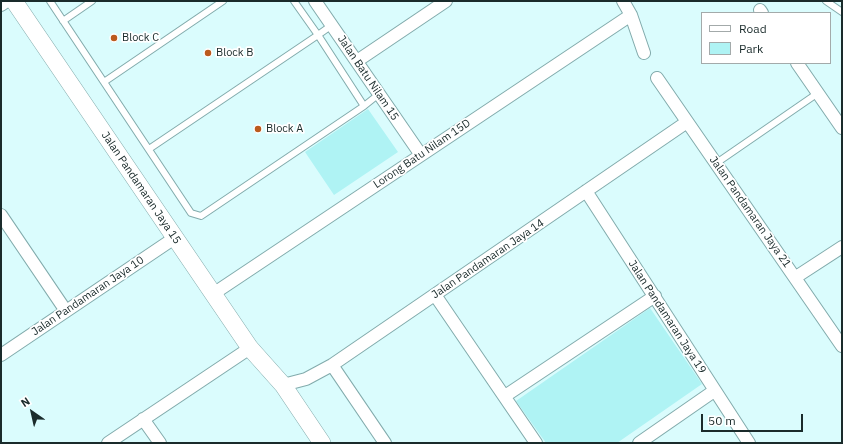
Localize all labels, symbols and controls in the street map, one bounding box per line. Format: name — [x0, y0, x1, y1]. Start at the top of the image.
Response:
legend — [701, 12, 831, 64]
text: Road — [739, 21, 767, 36]
place label: Block C — [122, 31, 159, 45]
marker: Block C — [109, 33, 119, 43]
street label: Jalan Batu Nilam 15 — [335, 33, 401, 123]
text: Park — [739, 41, 763, 56]
place label: Block B — [216, 46, 253, 60]
marker: Block B — [203, 48, 213, 58]
street label: Lorong Batu Nilam 15D — [371, 117, 473, 191]
place label: Block A — [266, 122, 303, 136]
marker: Block A — [253, 124, 263, 134]
street label: Jalan Pandamaran Jaya 15 — [98, 129, 184, 247]
street label: Jalan Pandamaran Jaya 21 — [707, 154, 793, 270]
street label: Jalan Pandamaran Jaya 14 — [429, 216, 547, 302]
street label: Jalan Pandamaran Jaya 10 — [29, 253, 147, 339]
street label: Jalan Pandamaran Jaya 19 — [625, 258, 709, 376]
north arrow — [12, 392, 52, 432]
text: N — [18, 394, 33, 410]
scale bar — [703, 406, 805, 432]
text: 50 m — [708, 413, 736, 428]

